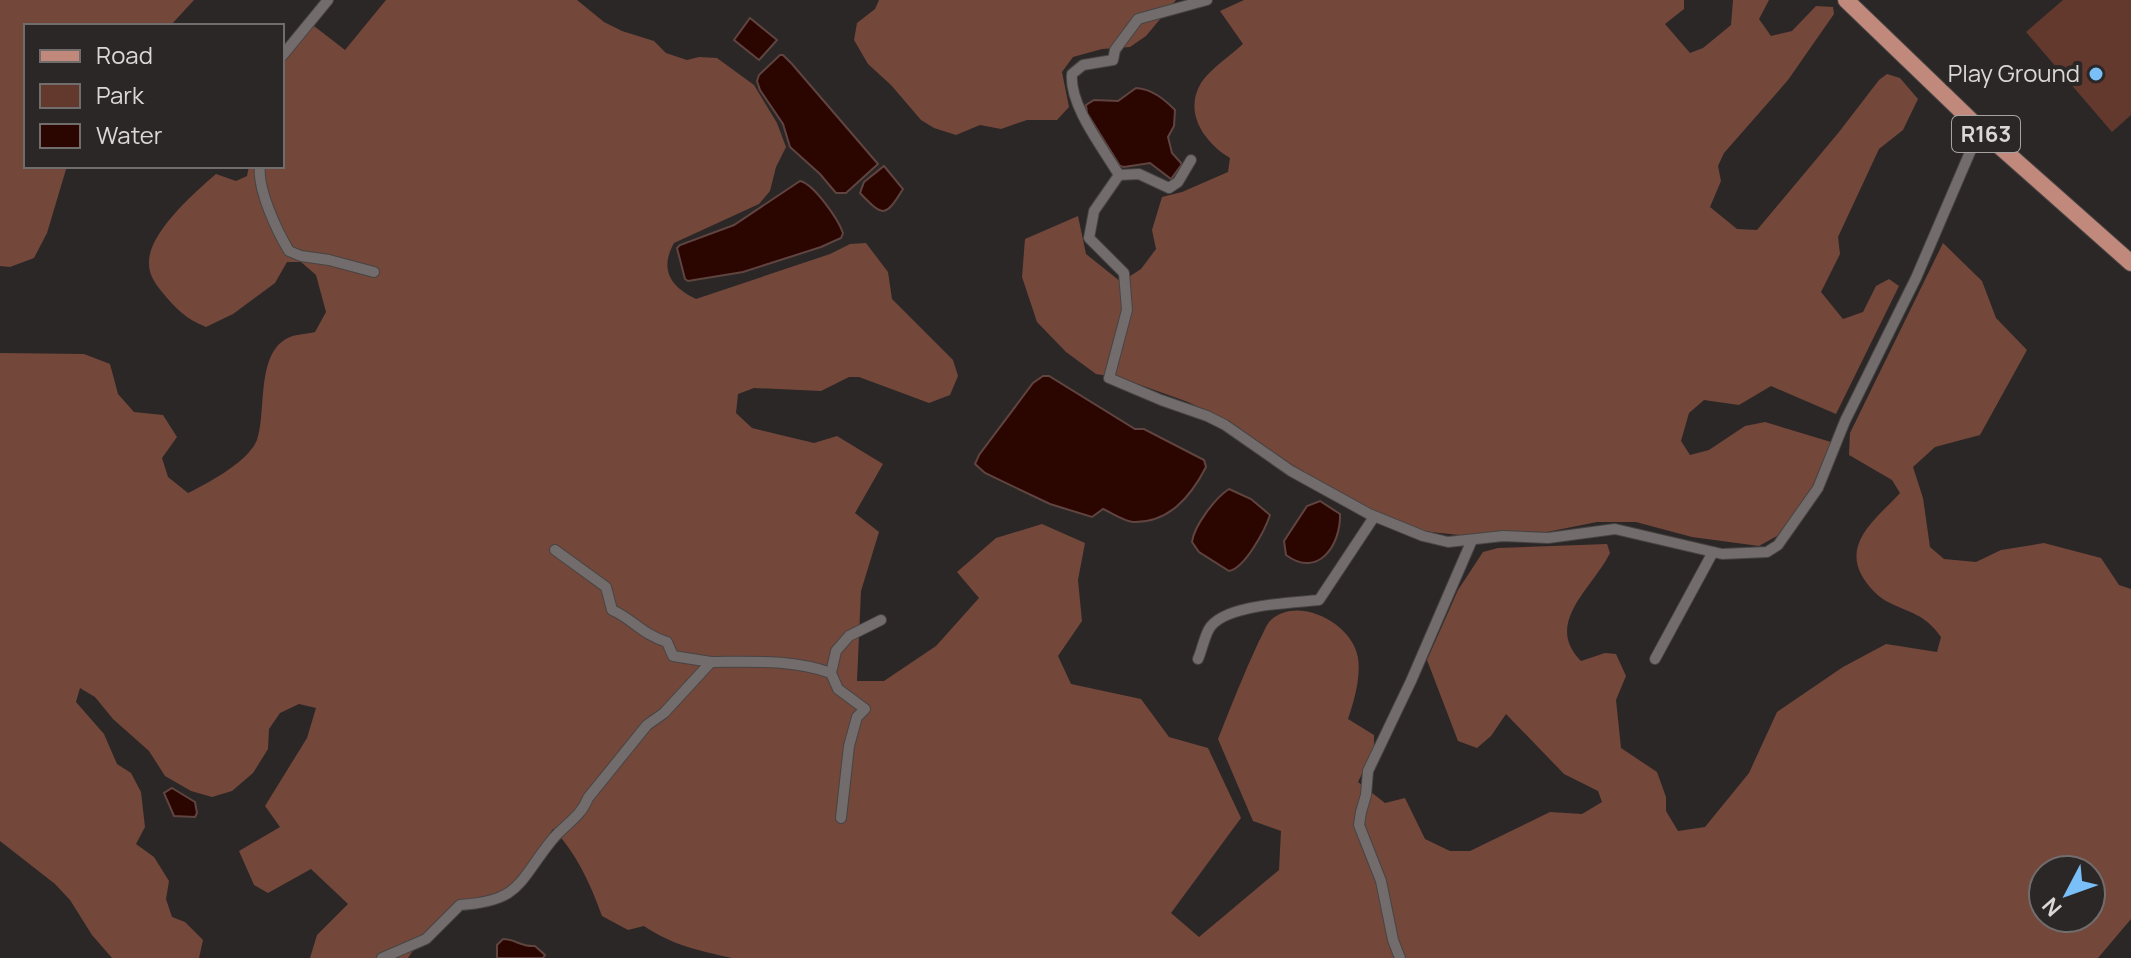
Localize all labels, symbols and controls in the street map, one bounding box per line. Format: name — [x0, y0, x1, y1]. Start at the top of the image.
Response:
legend — [24, 24, 284, 168]
text: Road — [96, 38, 153, 71]
place label: Play Ground — [1948, 56, 2080, 89]
marker: Play Ground — [2087, 65, 2105, 83]
text: Park — [96, 78, 145, 111]
road number: R163 — [1952, 116, 2020, 152]
text: Water — [96, 118, 163, 151]
north arrow — [2027, 854, 2107, 934]
text: N — [2035, 891, 2068, 923]

